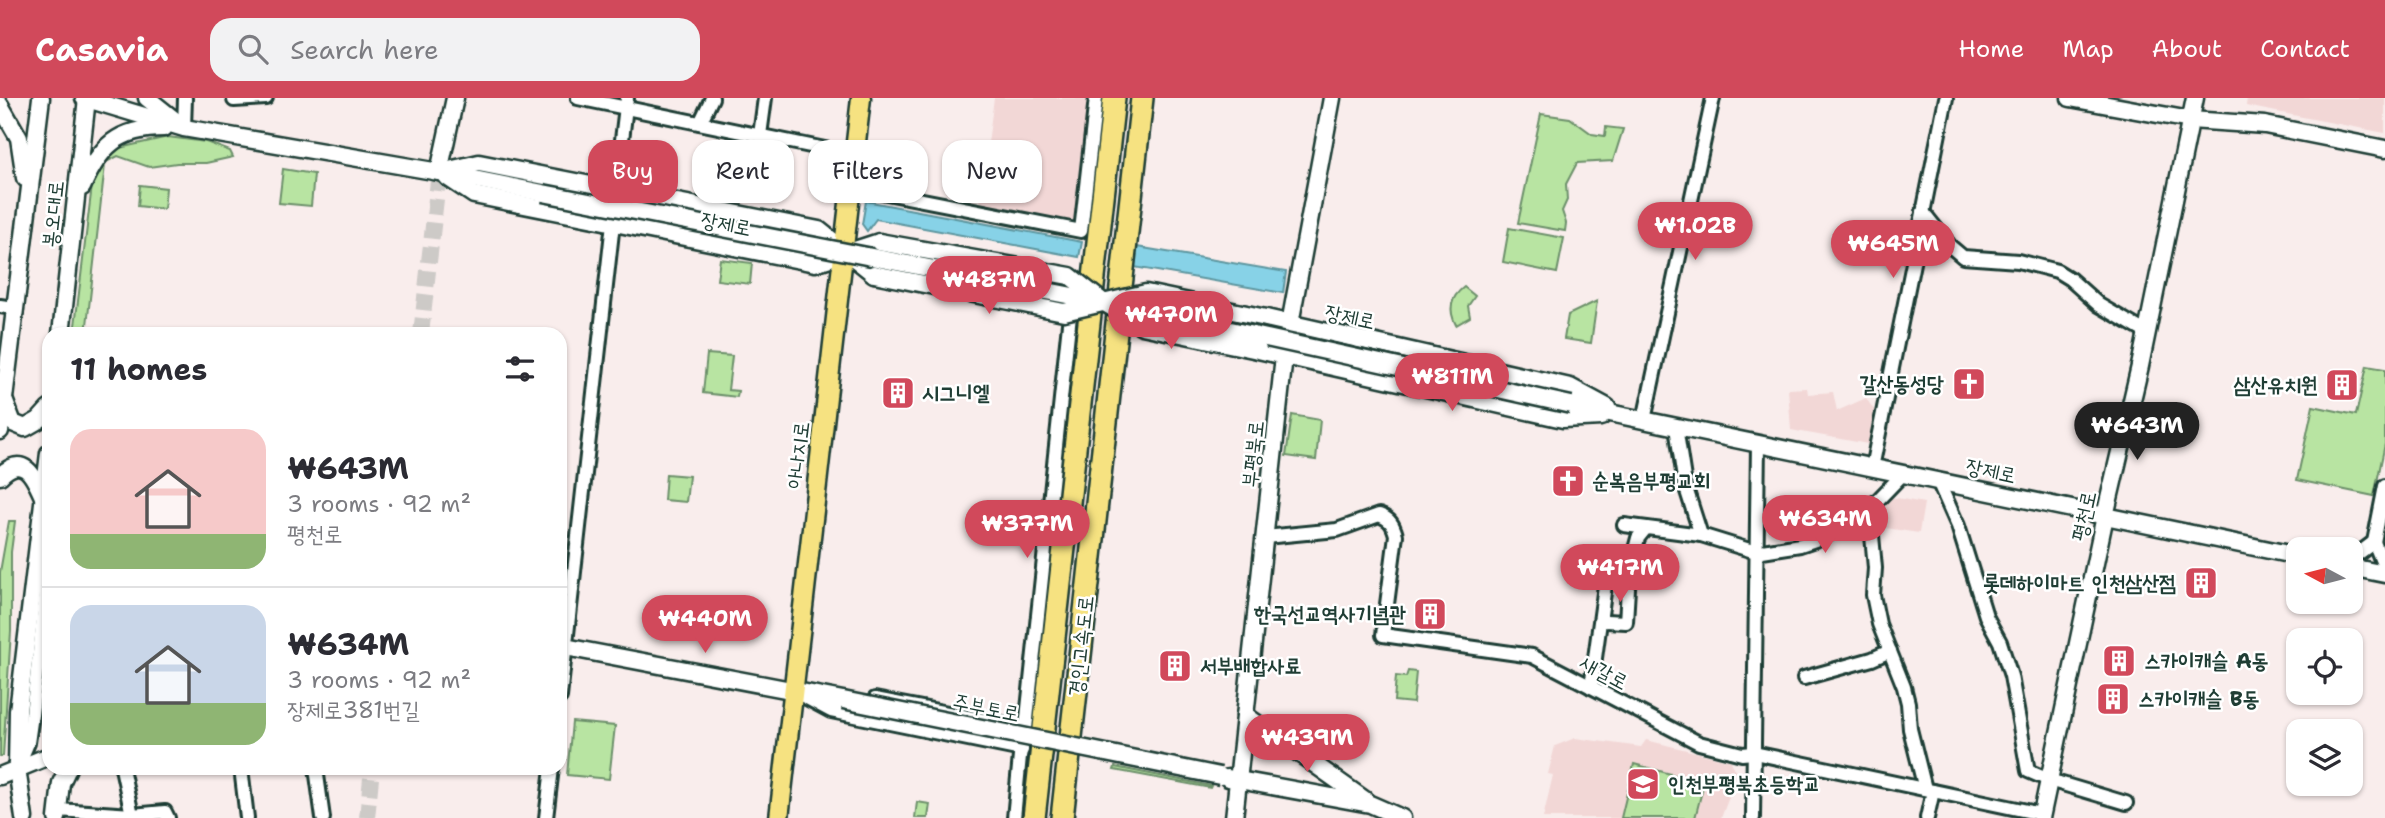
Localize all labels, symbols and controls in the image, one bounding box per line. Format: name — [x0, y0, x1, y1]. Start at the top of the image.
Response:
search box — [210, 18, 700, 81]
text: Casavia — [35, 27, 168, 72]
icon: search — [234, 30, 272, 68]
text: Search here — [290, 32, 439, 67]
text: Home — [1958, 33, 2024, 65]
text: Map — [2062, 33, 2114, 65]
text: About — [2152, 33, 2222, 65]
text: Contact — [2260, 33, 2350, 65]
chip: Buy — [588, 140, 678, 203]
chip: Rent — [692, 140, 794, 203]
chip: Filters — [808, 140, 928, 203]
chip: New — [942, 140, 1042, 203]
street label: 봉오대로 — [36, 179, 70, 249]
pin: ₩1.02B — [1638, 202, 1752, 262]
street label: 장제로 — [698, 205, 754, 243]
text: ₩1.02B — [1654, 210, 1736, 240]
pin: ₩645M — [1844, 220, 1942, 280]
text: ₩645M — [1847, 228, 1939, 258]
pin: ₩487M — [940, 256, 1038, 316]
text: ₩487M — [942, 264, 1036, 294]
pin: ₩470M — [1122, 292, 1220, 351]
street label: 장제로 — [1322, 298, 1378, 336]
text: ₩470M — [1124, 299, 1218, 329]
text: 11 homes — [70, 349, 207, 390]
icon: filters — [501, 350, 539, 388]
pin: ₩811M — [1403, 354, 1501, 413]
text: ₩811M — [1411, 361, 1493, 391]
church icon: 갈산동성당 — [1950, 365, 1988, 403]
building icon: 삼산유치원 — [2323, 366, 2361, 404]
place label: 갈산동성당 — [1860, 370, 1944, 398]
place label: 삼산유치원 — [2234, 371, 2318, 399]
building icon: 시그니엘 — [879, 374, 917, 412]
place label: 시그니엘 — [922, 379, 990, 407]
pin: ₩643M — [2088, 402, 2186, 462]
text: ₩643M — [2090, 410, 2184, 440]
street label: 부평북로 — [1236, 419, 1270, 489]
street label: 아나지로 — [780, 420, 816, 490]
text: ₩643M — [287, 448, 409, 489]
street label: 장제로 — [1963, 452, 2019, 490]
icon: home — [126, 457, 210, 541]
church icon: 순복음부평교회 — [1549, 462, 1587, 500]
place label: 순복음부평교회 — [1592, 467, 1710, 495]
street label: 평천로 — [2065, 488, 2103, 544]
text: 3 rooms · 92 m² — [287, 489, 471, 519]
pin: ₩634M — [1776, 496, 1874, 555]
pin: ₩377M — [978, 500, 1076, 560]
text: ₩634M — [1778, 503, 1872, 533]
text: ₩377M — [981, 508, 1073, 538]
text: 평천로 — [287, 519, 343, 549]
north arrow — [2286, 537, 2362, 614]
map controls — [2286, 537, 2363, 796]
pin: ₩417M — [1571, 545, 1669, 604]
text: ₩417M — [1577, 552, 1664, 582]
building icon: 롯데하이마트 인천삼산점 — [2182, 564, 2220, 602]
place label: 롯데하이마트 인천삼산점 — [1983, 569, 2176, 597]
street label: 경인고속도로 — [1062, 594, 1100, 698]
building icon: 한국선교역사기념관 — [1411, 595, 1449, 633]
pin: ₩440M — [656, 596, 754, 655]
place label: 한국선교역사기념관 — [1253, 600, 1406, 628]
text: ₩440M — [658, 603, 752, 633]
text: ₩634M — [287, 624, 409, 665]
button: locate — [2286, 628, 2363, 705]
icon: home — [126, 633, 210, 717]
building icon: 스카이캐슬 A동 — [2100, 642, 2138, 680]
building icon: 서부배합사료 — [1156, 647, 1194, 685]
place label: 스카이캐슬 A동 — [2144, 647, 2269, 675]
street label: 새갈로 — [1575, 648, 1633, 696]
place label: 서부배합사료 — [1200, 652, 1301, 680]
text: 3 rooms · 92 m² — [287, 665, 471, 695]
building icon: 스카이캐슬 B동 — [2094, 680, 2132, 718]
place label: 스카이캐슬 B동 — [2138, 685, 2260, 713]
street label: 주부토로 — [950, 688, 1022, 728]
text: 장제로381번길 — [287, 695, 420, 725]
pin: ₩439M — [1258, 714, 1356, 774]
button: layers — [2286, 719, 2363, 796]
text: ₩439M — [1261, 722, 1353, 752]
school or university icon: 인천부평북초등학교 — [1624, 765, 1662, 803]
place label: 인천부평북초등학교 — [1668, 770, 1820, 798]

